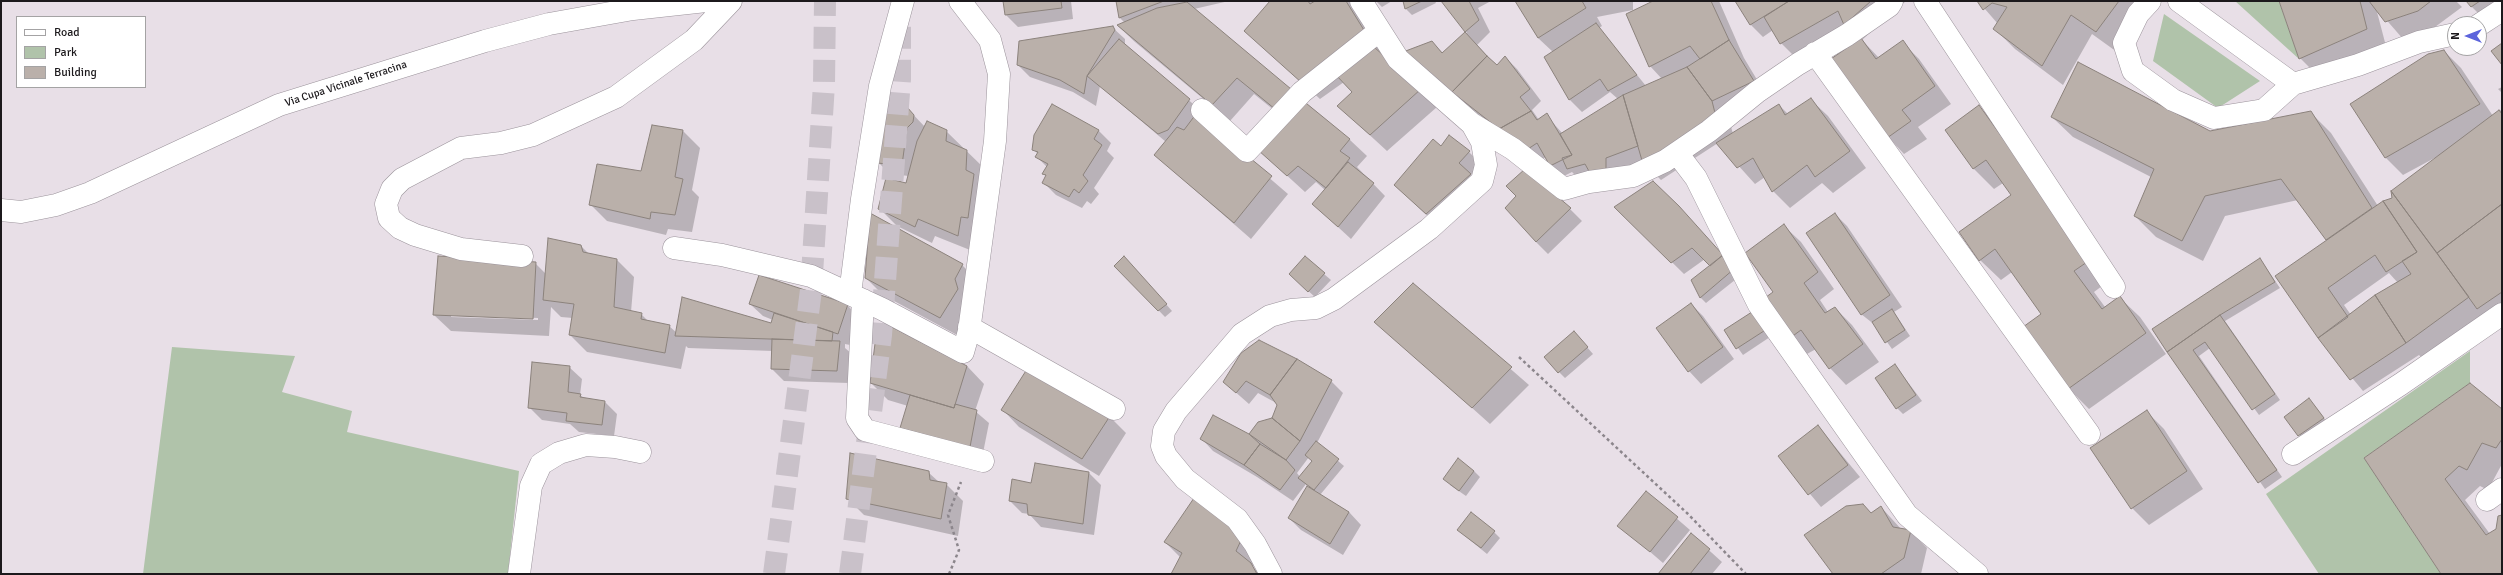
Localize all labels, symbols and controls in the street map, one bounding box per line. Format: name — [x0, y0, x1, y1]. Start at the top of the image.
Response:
legend — [16, 16, 146, 88]
north arrow — [2447, 16, 2487, 56]
text: Road — [54, 25, 80, 40]
text: N — [2449, 32, 2462, 40]
text: Park — [54, 45, 77, 60]
street label: Via Cupa Vicinale Terracina — [283, 58, 409, 110]
text: Building — [54, 65, 97, 80]

